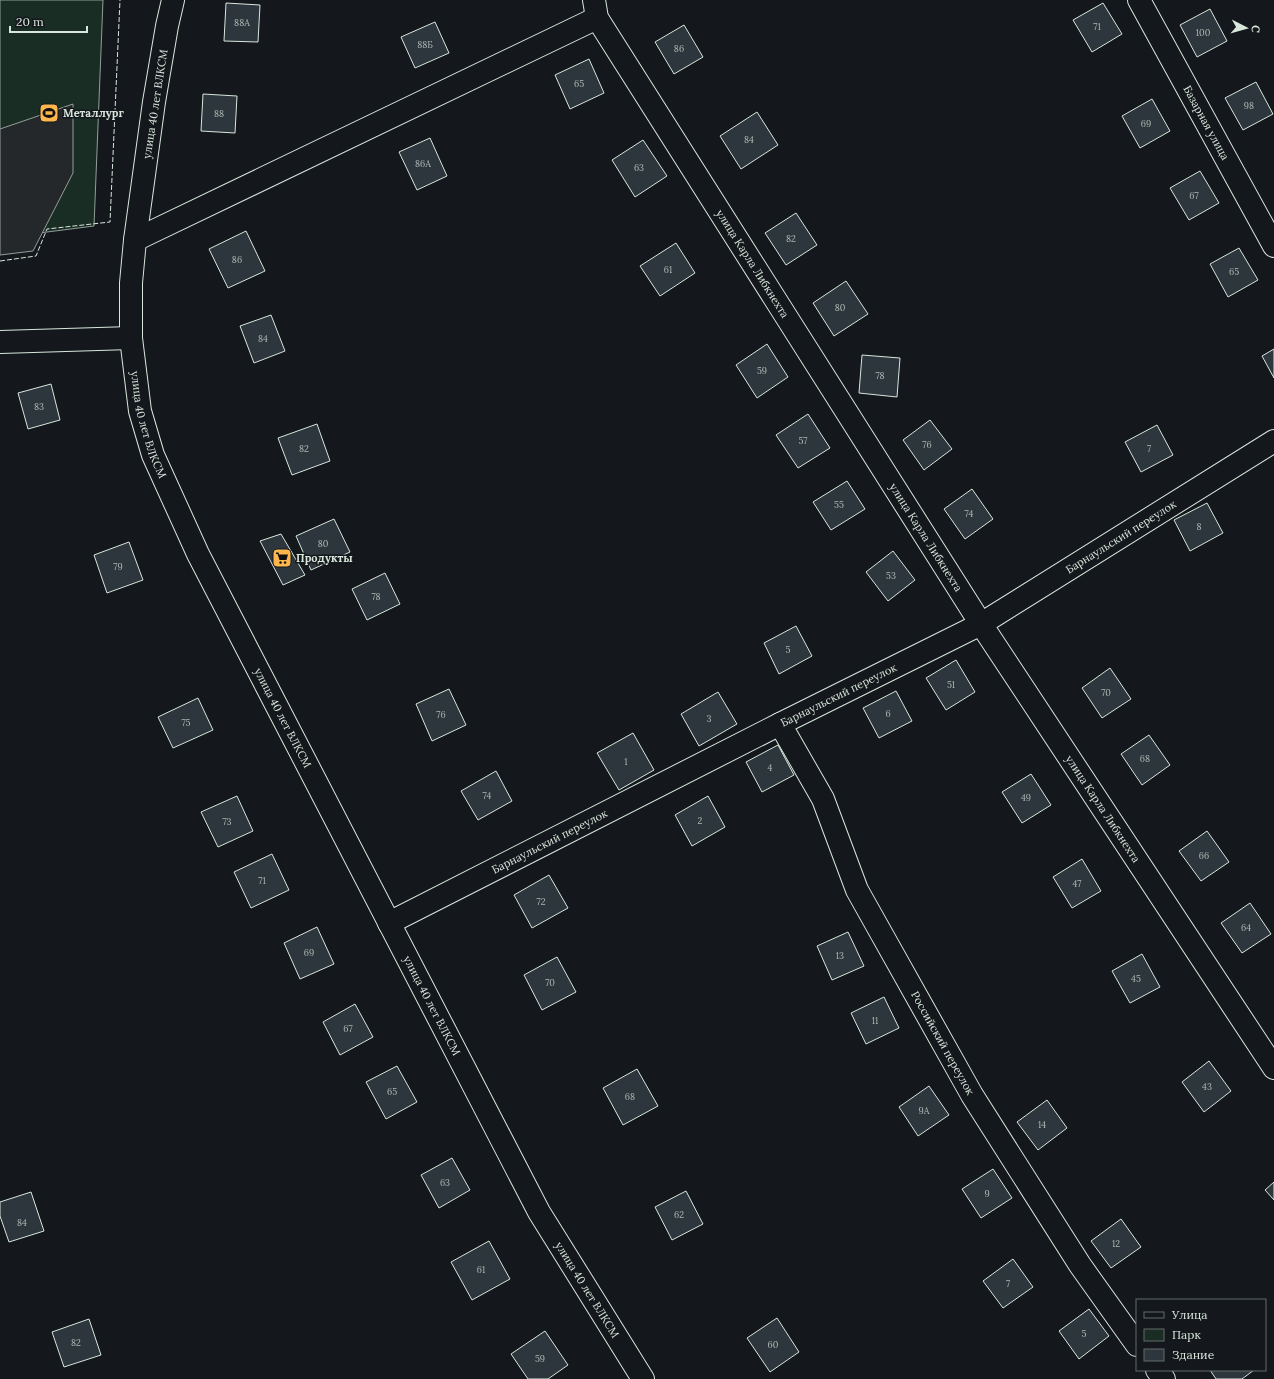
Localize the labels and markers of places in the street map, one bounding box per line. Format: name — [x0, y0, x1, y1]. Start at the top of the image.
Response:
sports icon: Металлург — [38, 102, 60, 124]
place label: Металлург — [63, 106, 124, 120]
supermarket icon: Продукты — [271, 547, 293, 569]
place label: Продукты — [296, 551, 353, 565]

